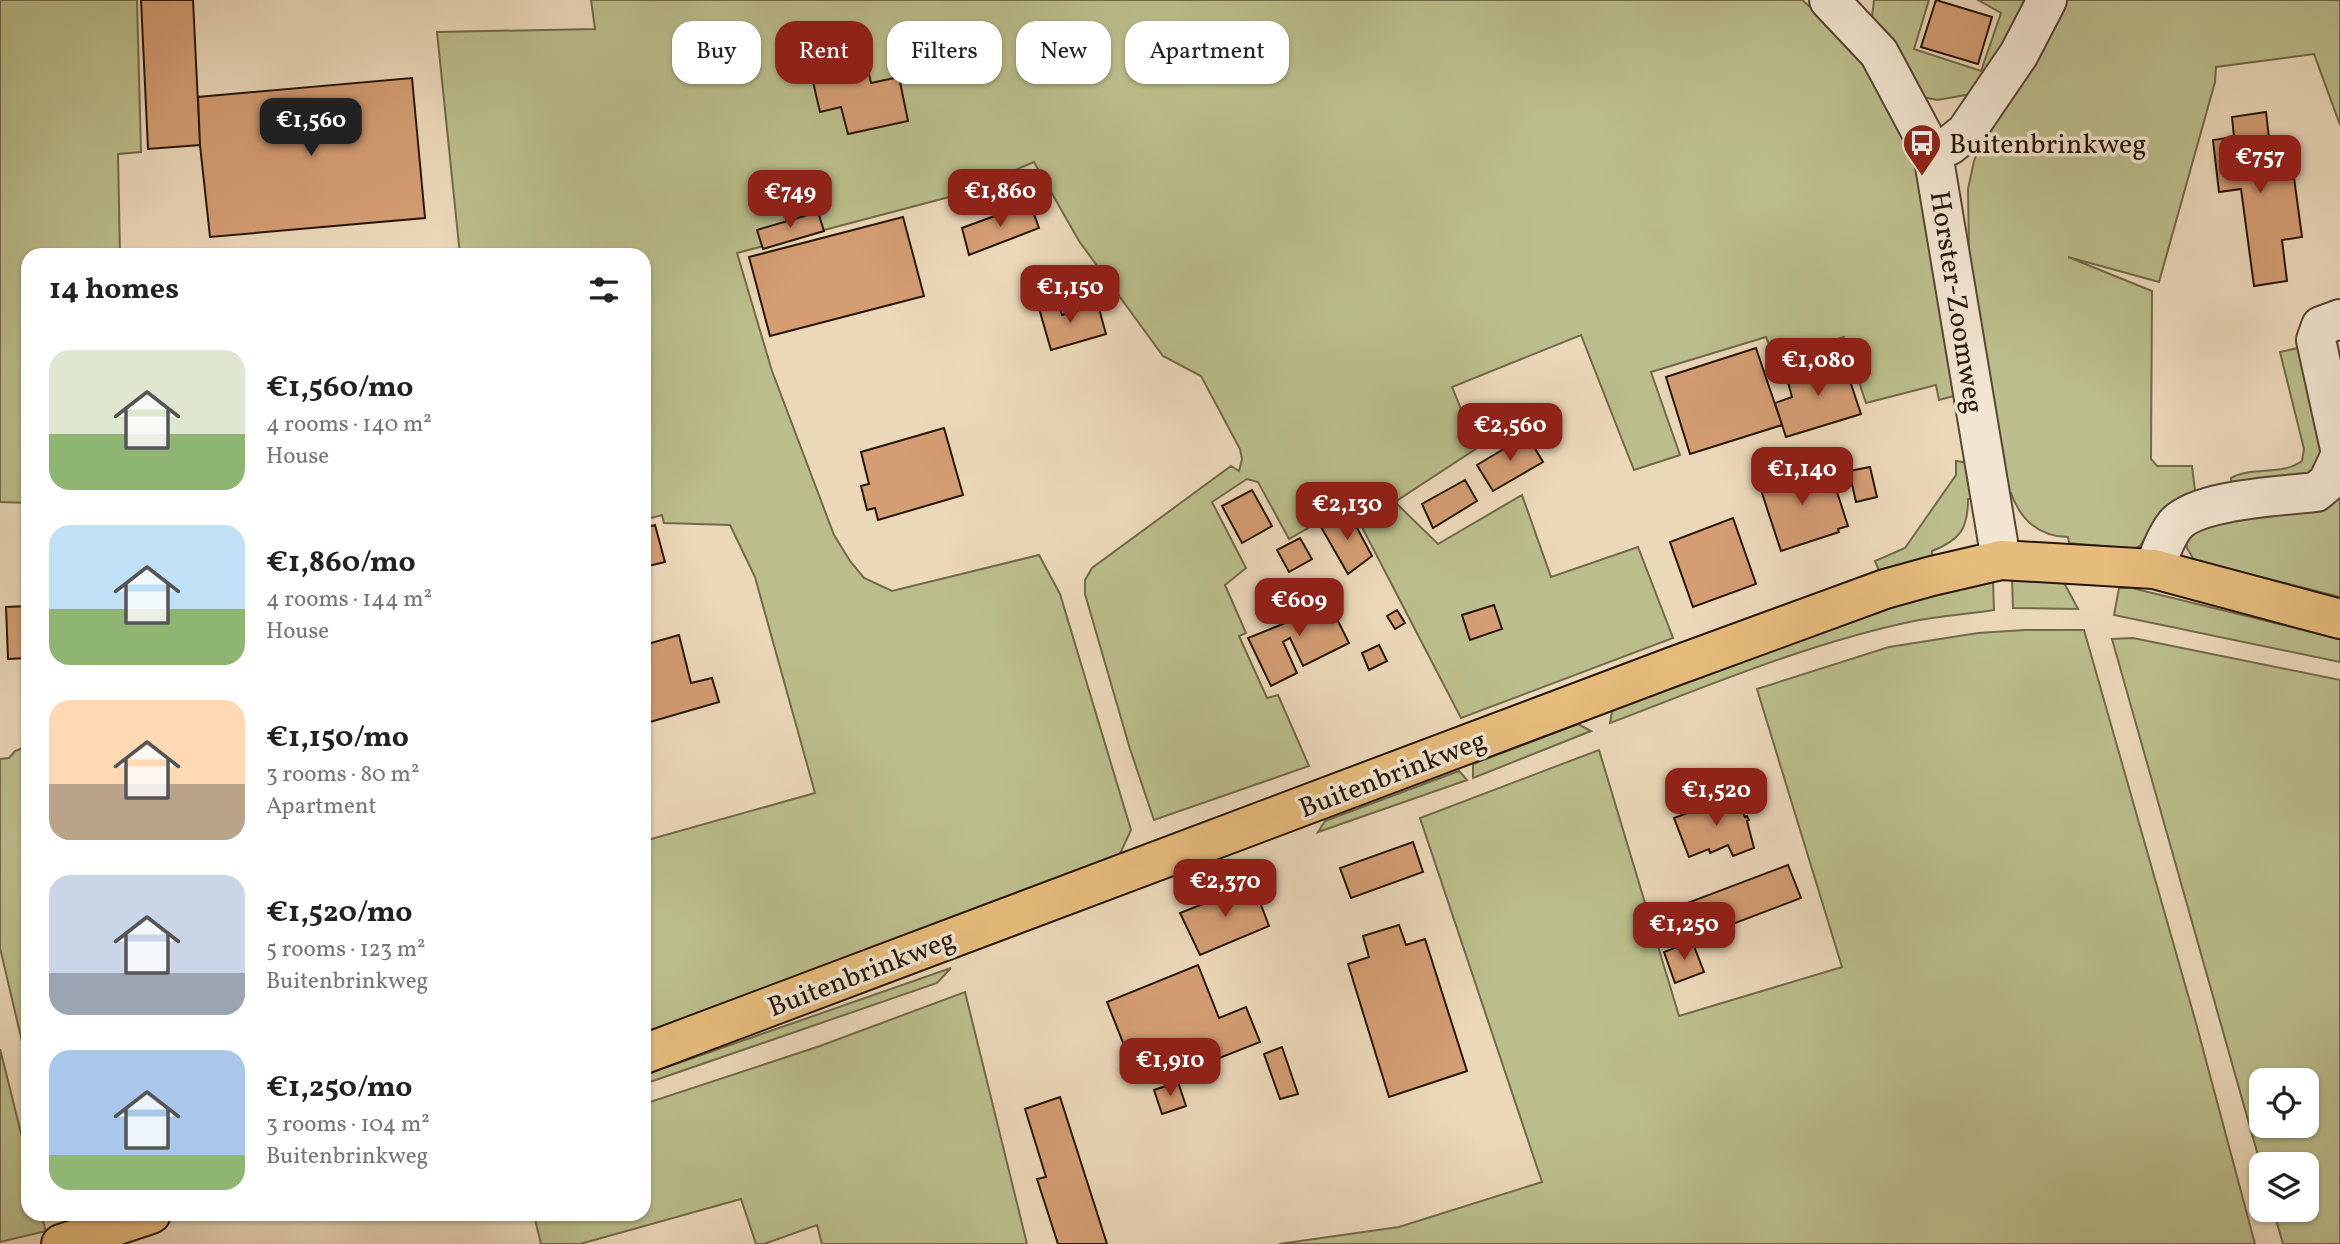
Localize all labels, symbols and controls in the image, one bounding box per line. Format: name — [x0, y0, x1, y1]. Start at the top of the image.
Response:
chip: Buy — [672, 21, 761, 84]
chip: Rent — [775, 21, 873, 84]
chip: Filters — [887, 21, 1002, 84]
chip: New — [1016, 21, 1111, 84]
chip: Apartment — [1125, 21, 1289, 84]
pin: €1,560 — [254, 99, 368, 158]
text: €1,560 — [276, 105, 346, 137]
bus stop icon: Buitenbrinkweg — [1901, 122, 1943, 177]
place label: Buitenbrinkweg — [1949, 126, 2147, 165]
pin: €757 — [2219, 136, 2301, 195]
text: €757 — [2235, 142, 2285, 174]
pin: €749 — [749, 170, 831, 230]
pin: €1,860 — [943, 170, 1057, 229]
text: €1,860 — [964, 176, 1036, 208]
text: €749 — [764, 177, 816, 209]
street label: Horster-Zoomweg — [1919, 188, 1992, 417]
pin: €1,150 — [1013, 266, 1127, 325]
text: 14 homes — [49, 269, 179, 311]
icon: filters — [585, 271, 623, 309]
text: €1,150 — [1036, 272, 1104, 304]
pin: €1,080 — [1761, 338, 1875, 398]
text: €1,080 — [1781, 345, 1855, 377]
text: €1,560/mo — [266, 367, 413, 409]
icon: home — [105, 378, 189, 462]
pin: €2,560 — [1453, 404, 1567, 463]
text: 4 rooms · 140 m² — [266, 409, 432, 441]
text: €2,560 — [1473, 410, 1547, 442]
text: House — [266, 441, 329, 473]
pin: €1,140 — [1745, 448, 1859, 507]
text: €1,140 — [1767, 454, 1837, 486]
pin: €2,130 — [1290, 482, 1404, 542]
text: €2,130 — [1312, 489, 1382, 521]
text: €1,860/mo — [266, 542, 416, 584]
icon: home — [105, 553, 189, 637]
pin: €609 — [1258, 578, 1340, 638]
text: 4 rooms · 144 m² — [266, 584, 432, 616]
text: €609 — [1271, 585, 1327, 617]
text: House — [266, 616, 329, 648]
text: €1,150/mo — [266, 717, 409, 759]
street label: Buitenbrinkweg — [1294, 722, 1492, 829]
icon: home — [105, 728, 189, 812]
text: 3 rooms · 80 m² — [266, 759, 419, 791]
pin: €1,520 — [1659, 768, 1773, 828]
text: €1,520 — [1681, 775, 1751, 807]
text: Apartment — [266, 791, 377, 823]
pin: €2,370 — [1168, 860, 1282, 919]
text: €2,370 — [1189, 866, 1261, 898]
text: €1,520/mo — [266, 892, 412, 934]
pin: €1,250 — [1627, 902, 1741, 962]
icon: home — [105, 903, 189, 987]
text: €1,250 — [1649, 909, 1719, 941]
street label: Buitenbrinkweg — [763, 921, 961, 1028]
text: 5 rooms · 123 m² — [266, 934, 426, 966]
text: Buitenbrinkweg — [266, 966, 428, 998]
pin: €1,910 — [1113, 1038, 1227, 1098]
text: €1,910 — [1136, 1045, 1204, 1077]
text: €1,250/mo — [266, 1067, 412, 1109]
map controls — [2249, 1068, 2319, 1222]
button: locate — [2249, 1068, 2319, 1138]
icon: home — [105, 1078, 189, 1162]
text: 3 rooms · 104 m² — [266, 1109, 430, 1141]
text: Buitenbrinkweg — [266, 1141, 428, 1173]
button: layers — [2249, 1152, 2319, 1222]

